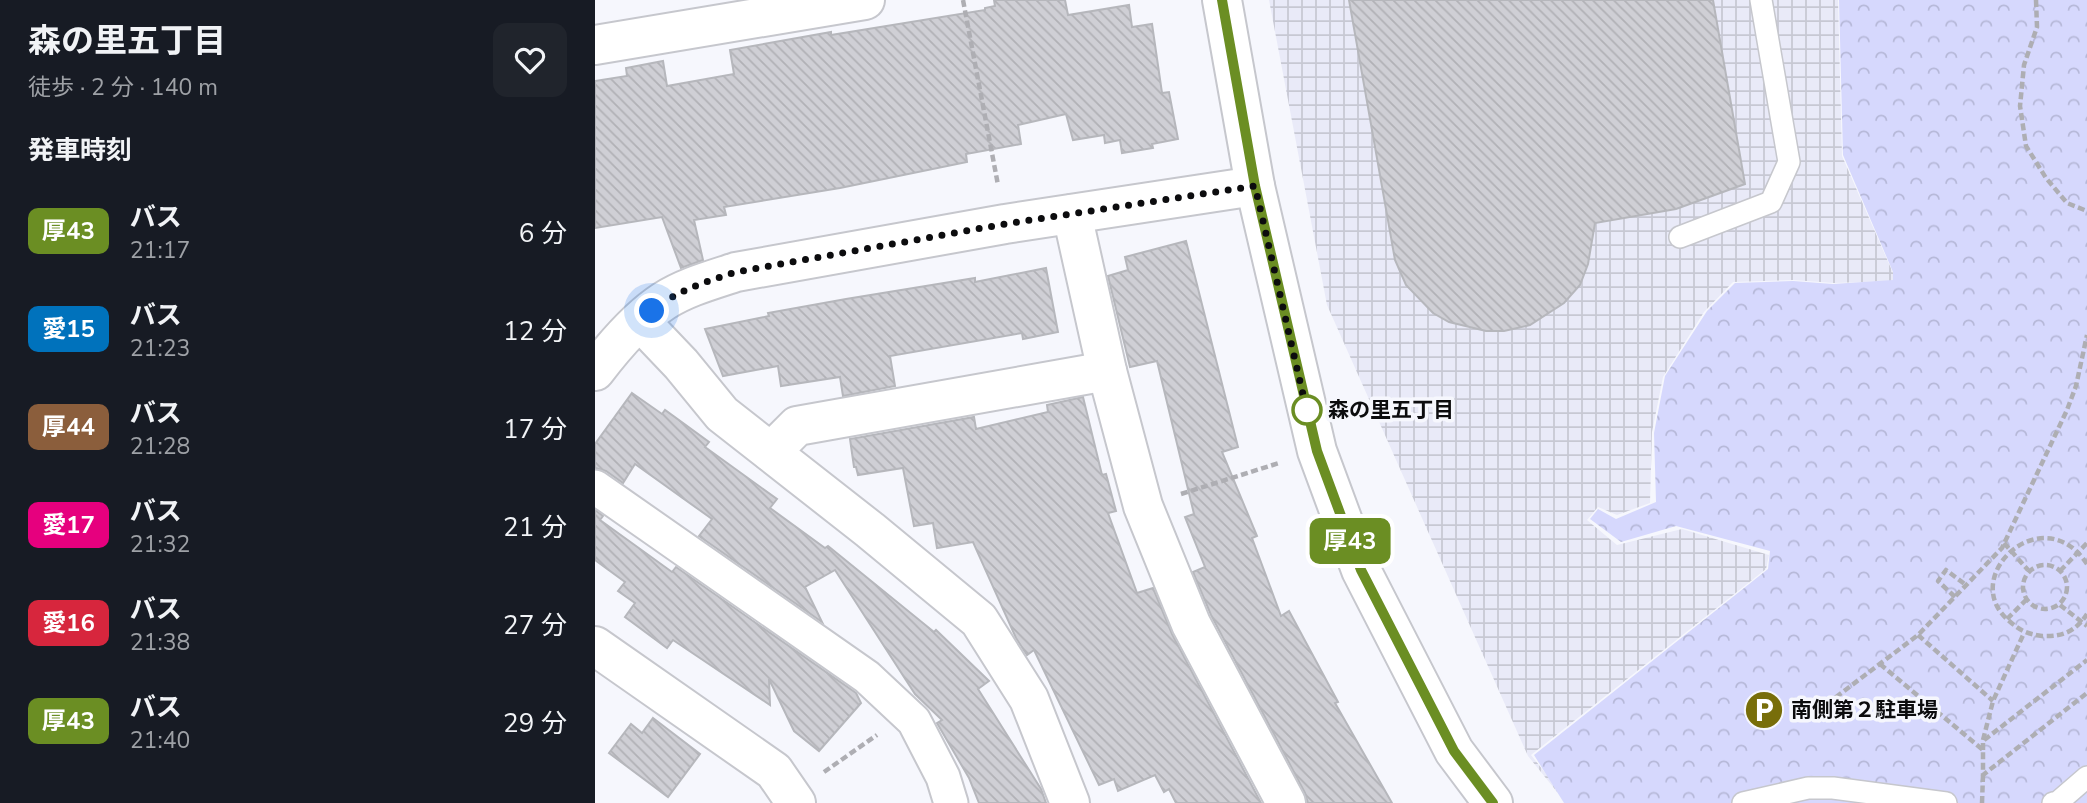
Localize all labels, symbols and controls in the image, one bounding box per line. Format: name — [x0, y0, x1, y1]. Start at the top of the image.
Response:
text: 森の里五丁目 — [28, 19, 226, 64]
button: heart — [493, 23, 567, 97]
text: 徒歩 · 2 分 · 140 m — [28, 72, 218, 103]
text: 発車時刻 — [28, 133, 132, 168]
text: バス — [130, 200, 182, 235]
text: 厚43 — [42, 215, 95, 247]
text: 6 分 — [519, 216, 567, 251]
text: 21:17 — [130, 235, 190, 266]
your location — [634, 293, 669, 328]
text: バス — [130, 298, 182, 333]
text: 愛15 — [42, 313, 95, 345]
text: 12 分 — [503, 314, 567, 349]
text: 21:23 — [130, 333, 190, 364]
marker: 森の里五丁目 — [1292, 395, 1322, 425]
text: バス — [130, 396, 182, 431]
place label: 森の里五丁目 — [1328, 396, 1454, 424]
text: 厚44 — [42, 411, 95, 443]
text: 17 分 — [503, 412, 567, 447]
text: 21:28 — [130, 431, 190, 462]
text: バス — [130, 494, 182, 529]
text: 愛17 — [42, 509, 95, 541]
text: 21 分 — [503, 510, 567, 545]
line badge: 厚43 — [1310, 518, 1390, 564]
text: 厚43 — [1324, 525, 1376, 557]
text: 21:32 — [130, 529, 190, 560]
text: バス — [130, 592, 182, 627]
text: 愛16 — [42, 607, 95, 639]
text: 27 分 — [503, 608, 567, 643]
text: 21:38 — [130, 627, 190, 658]
parking icon: 南側第２駐車場 — [1743, 689, 1785, 731]
text: バス — [130, 690, 182, 725]
place label: 南側第２駐車場 — [1791, 696, 1938, 724]
text: 厚43 — [42, 705, 95, 737]
text: 29 分 — [503, 706, 567, 741]
text: 21:40 — [130, 725, 190, 756]

